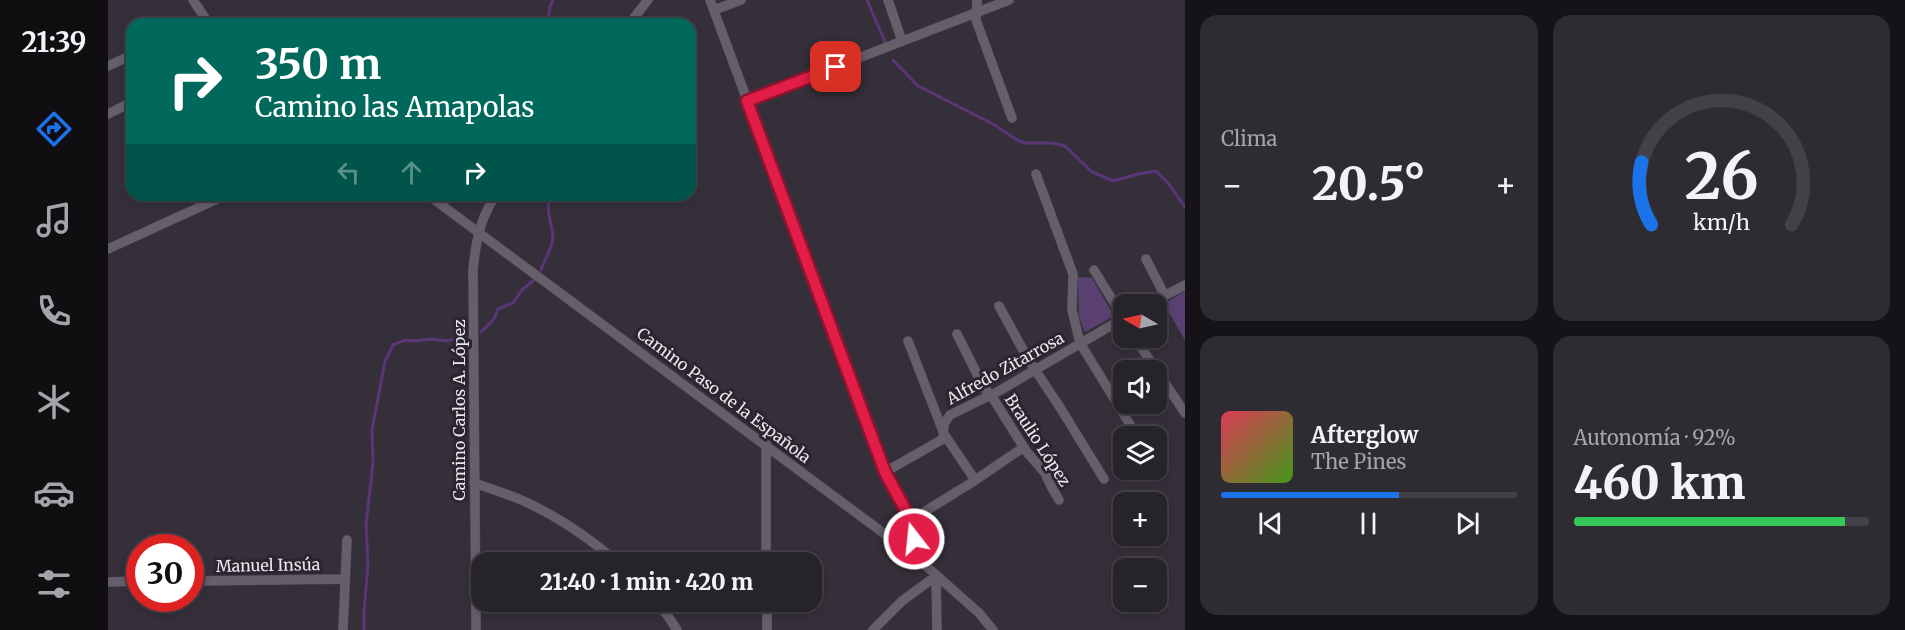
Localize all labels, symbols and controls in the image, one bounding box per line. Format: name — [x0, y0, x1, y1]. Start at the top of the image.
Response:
text: 21:39 — [21, 25, 87, 59]
text: 350 m — [255, 38, 381, 90]
pin — [810, 41, 861, 92]
icon: right — [156, 42, 234, 120]
icon: arrive — [819, 50, 852, 83]
text: Camino las Amapolas — [255, 90, 534, 124]
icon: directions — [33, 108, 75, 150]
text: Clima — [1221, 126, 1277, 151]
text: 26 — [1684, 138, 1758, 216]
icon: left — [332, 156, 365, 189]
icon: ahead — [395, 156, 428, 189]
icon: right — [458, 156, 491, 189]
text: 20.5° — [1312, 156, 1426, 212]
text: − — [1221, 165, 1243, 206]
text: + — [1494, 165, 1517, 206]
icon: music — [33, 199, 75, 241]
text: km/h — [1693, 209, 1750, 236]
icon: phone — [33, 290, 75, 332]
north arrow — [1113, 294, 1167, 348]
map controls — [1113, 294, 1167, 612]
street label: Camino Carlos A. López — [449, 319, 469, 501]
street label: Camino Paso de la Española — [633, 323, 815, 467]
street label: Alfredo Zitarrosa — [942, 327, 1068, 409]
button: sound — [1113, 360, 1167, 414]
icon: climate — [33, 381, 75, 423]
street label: Braulio López — [1001, 390, 1075, 490]
text: Afterglow — [1311, 421, 1418, 449]
text: Autonomía · 92% — [1574, 425, 1736, 450]
button: layers — [1113, 426, 1167, 480]
text: The Pines — [1311, 449, 1406, 474]
text: 460 km — [1574, 455, 1745, 511]
icon: car — [33, 472, 75, 514]
button: + — [1113, 492, 1167, 546]
position arrow — [882, 507, 946, 571]
icon: previous — [1254, 507, 1287, 540]
icon: pause — [1352, 507, 1385, 540]
icon: next — [1451, 507, 1484, 540]
speed limit sign: 30 — [126, 534, 204, 612]
street label: Manuel Insúa — [216, 554, 321, 576]
button: − — [1113, 558, 1167, 612]
icon: filters — [33, 563, 75, 605]
text: 21:40 · 1 min · 420 m — [540, 568, 753, 596]

